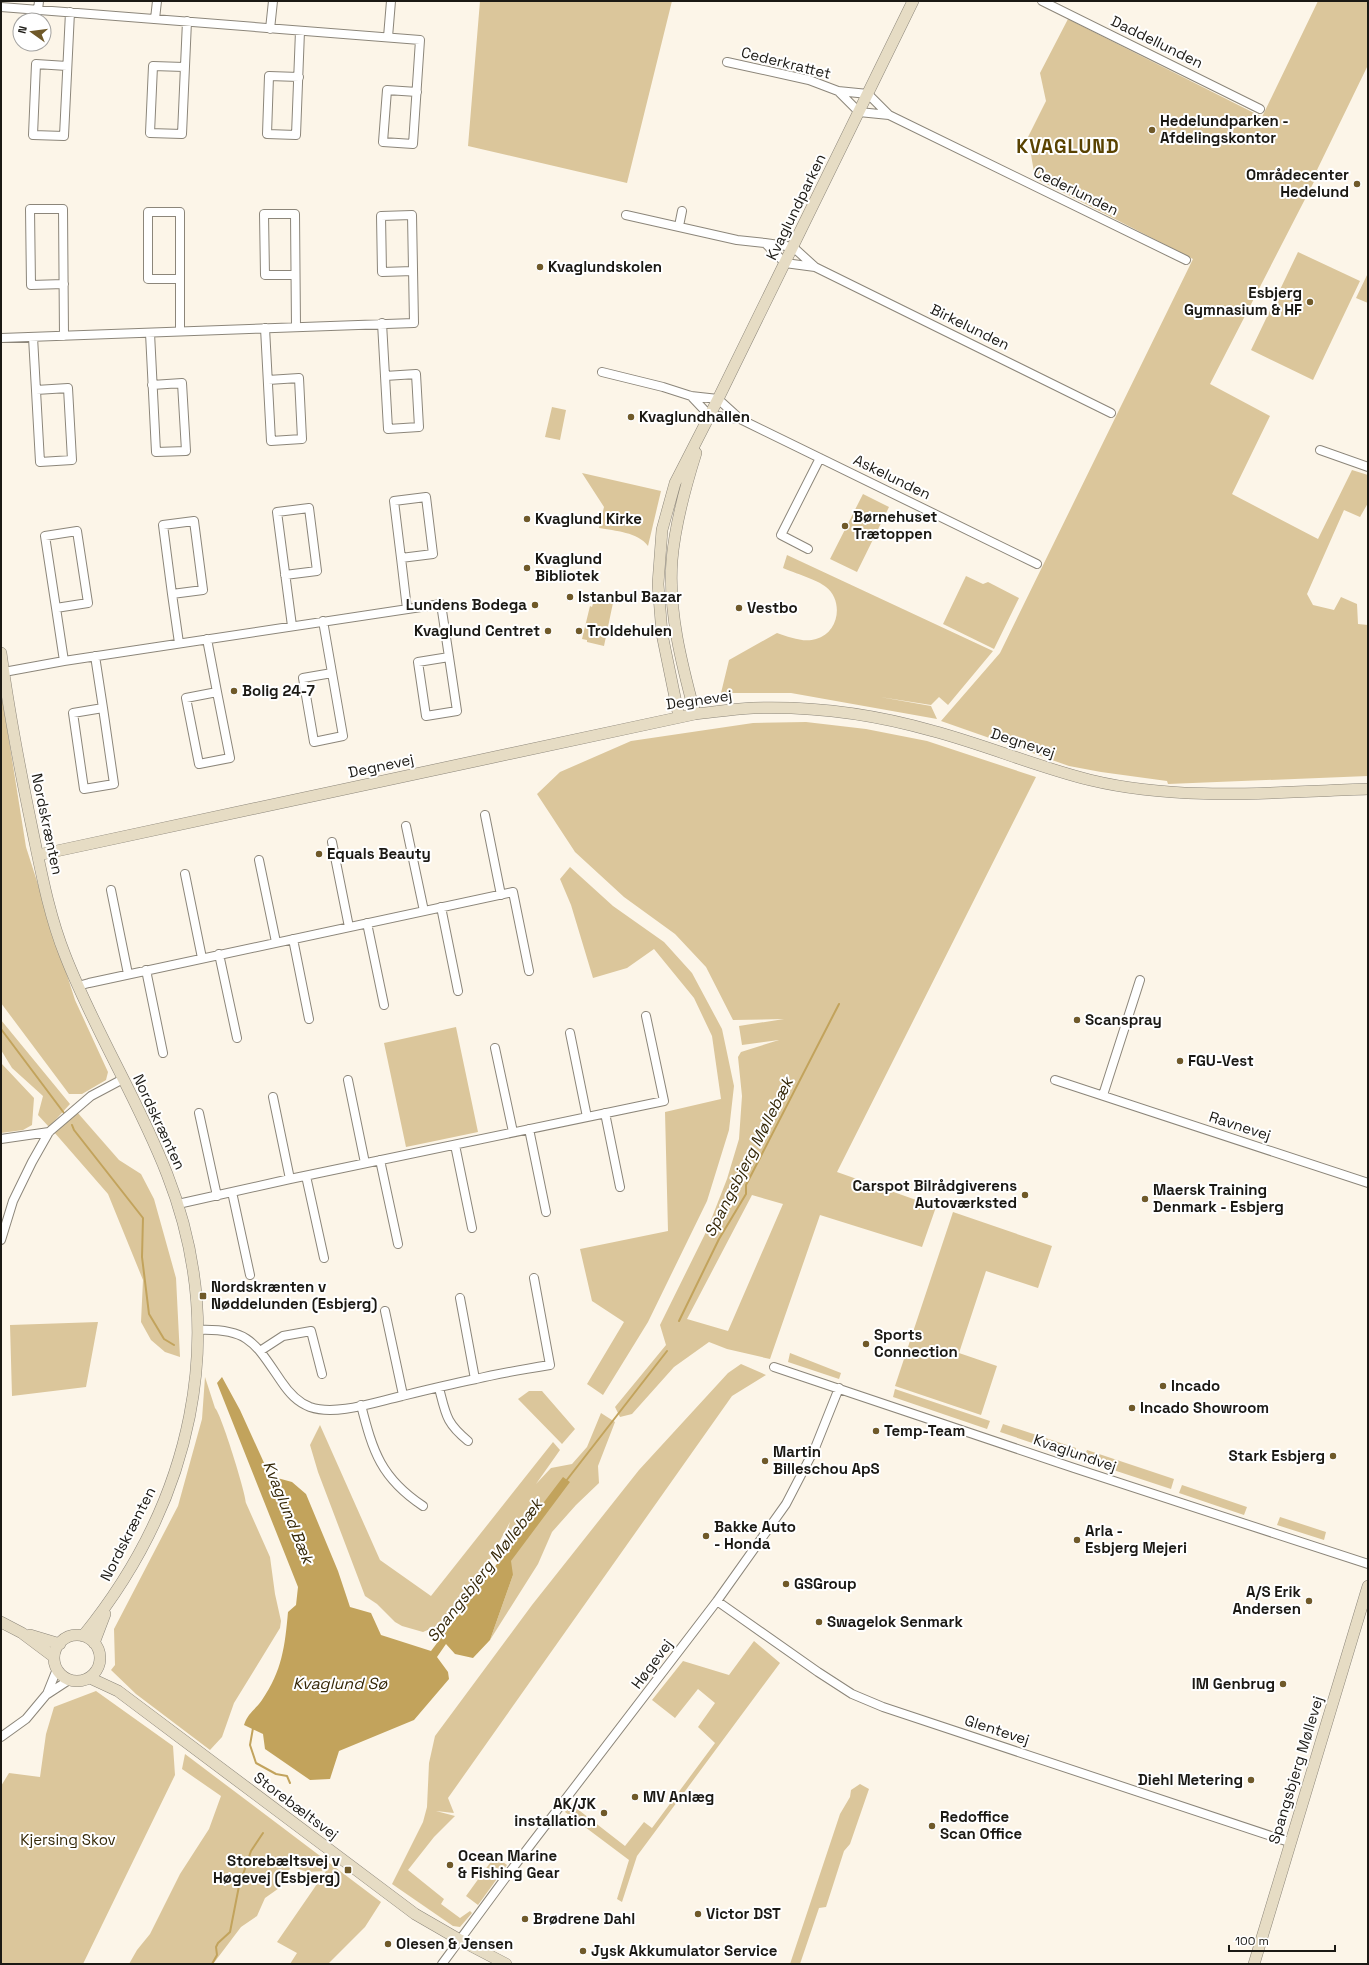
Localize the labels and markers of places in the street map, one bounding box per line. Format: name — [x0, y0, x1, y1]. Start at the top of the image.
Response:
place label: Hedelundparken - Afdelingskontor — [1160, 111, 1289, 147]
marker: Hedelundparken - Afdelingskontor — [1147, 125, 1157, 135]
place label: Områdecenter Hedelund — [1246, 165, 1349, 201]
marker: Områdecenter Hedelund — [1352, 179, 1362, 189]
place label: Kvaglundskolen — [548, 257, 662, 276]
marker: Kvaglundskolen — [535, 262, 545, 272]
place label: Esbjerg Gymnasium & HF — [1184, 283, 1302, 319]
marker: Esbjerg Gymnasium & HF — [1305, 297, 1315, 307]
place label: Kvaglundhallen — [639, 407, 750, 426]
marker: Kvaglundhallen — [626, 412, 636, 422]
place label: Børnehuset Trætoppen — [853, 507, 938, 543]
place label: Kvaglund Kirke — [535, 509, 642, 528]
marker: Kvaglund Kirke — [522, 514, 532, 524]
marker: Børnehuset Trætoppen — [840, 521, 850, 531]
place label: Kvaglund Bibliotek — [535, 549, 602, 585]
marker: Kvaglund Bibliotek — [522, 563, 532, 573]
place label: Istanbul Bazar — [578, 587, 682, 606]
marker: Istanbul Bazar — [565, 592, 575, 602]
place label: Lundens Bodega — [406, 595, 527, 614]
place label: Vestbo — [747, 598, 798, 617]
marker: Lundens Bodega — [530, 600, 540, 610]
marker: Vestbo — [734, 603, 744, 613]
place label: Kvaglund Centret — [414, 621, 540, 640]
place label: Troldehulen — [587, 621, 672, 640]
marker: Kvaglund Centret — [543, 626, 553, 636]
marker: Troldehulen — [574, 626, 584, 636]
place label: Bolig 24-7 — [242, 681, 315, 700]
marker: Bolig 24-7 — [229, 686, 239, 696]
place label: Equals Beauty — [327, 844, 431, 863]
marker: Equals Beauty — [314, 849, 324, 859]
place label: Scanspray — [1085, 1010, 1162, 1029]
marker: Scanspray — [1072, 1015, 1082, 1025]
place label: FGU-Vest — [1188, 1051, 1254, 1070]
marker: FGU-Vest — [1175, 1056, 1185, 1066]
place label: Carspot Bilrådgiverens Autoværksted — [852, 1176, 1017, 1212]
place label: Maersk Training Denmark - Esbjerg — [1153, 1180, 1284, 1216]
marker: Carspot Bilrådgiverens Autoværksted — [1020, 1190, 1030, 1200]
marker: Maersk Training Denmark - Esbjerg — [1140, 1194, 1150, 1204]
place label: Nordskrænten v Nøddelunden (Esbjerg) — [211, 1277, 377, 1313]
marker: Nordskrænten v Nøddelunden (Esbjerg) — [198, 1291, 208, 1301]
place label: Sports Connection — [874, 1325, 958, 1361]
marker: Sports Connection — [861, 1339, 871, 1349]
place label: Incado — [1171, 1376, 1220, 1395]
marker: Incado — [1158, 1381, 1168, 1391]
place label: Incado Showroom — [1140, 1398, 1269, 1417]
marker: Incado Showroom — [1127, 1403, 1137, 1413]
place label: Temp-Team — [884, 1421, 965, 1440]
marker: Temp-Team — [871, 1426, 881, 1436]
place label: Martin Billeschou ApS — [773, 1442, 880, 1478]
place label: Stark Esbjerg — [1229, 1446, 1325, 1465]
marker: Stark Esbjerg — [1328, 1451, 1338, 1461]
marker: Martin Billeschou ApS — [760, 1456, 770, 1466]
place label: Bakke Auto - Honda — [714, 1517, 796, 1553]
place label: Arla - Esbjerg Mejeri — [1085, 1521, 1187, 1557]
marker: Bakke Auto - Honda — [701, 1531, 711, 1541]
marker: Arla - Esbjerg Mejeri — [1072, 1535, 1082, 1545]
place label: GSGroup — [794, 1574, 857, 1593]
marker: GSGroup — [781, 1579, 791, 1589]
place label: A/S Erik Andersen — [1233, 1582, 1302, 1618]
marker: A/S Erik Andersen — [1304, 1596, 1314, 1606]
place label: Swagelok Senmark — [827, 1612, 963, 1631]
marker: Swagelok Senmark — [814, 1617, 824, 1627]
place label: IM Genbrug — [1192, 1674, 1275, 1693]
marker: IM Genbrug — [1278, 1679, 1288, 1689]
place label: Diehl Metering — [1138, 1770, 1243, 1789]
marker: Diehl Metering — [1246, 1775, 1256, 1785]
place label: MV Anlæg — [643, 1787, 714, 1806]
marker: MV Anlæg — [630, 1792, 640, 1802]
place label: AK/JK installation — [514, 1794, 597, 1830]
place label: Redoffice Scan Office — [940, 1807, 1023, 1843]
marker: AK/JK installation — [599, 1808, 609, 1818]
marker: Redoffice Scan Office — [927, 1821, 937, 1831]
place label: Ocean Marine & Fishing Gear — [458, 1846, 560, 1882]
place label: Storebæltsvej v Høgevej (Esbjerg) — [213, 1851, 340, 1887]
marker: Ocean Marine & Fishing Gear — [445, 1860, 455, 1870]
marker: Storebæltsvej v Høgevej (Esbjerg) — [343, 1865, 353, 1875]
place label: Victor DST — [706, 1904, 781, 1923]
place label: Brødrene Dahl — [533, 1909, 635, 1928]
marker: Victor DST — [693, 1909, 703, 1919]
marker: Brødrene Dahl — [520, 1914, 530, 1924]
place label: Olesen & Jensen — [396, 1934, 513, 1953]
marker: Olesen & Jensen — [383, 1939, 393, 1949]
place label: Jysk Akkumulator Service — [591, 1941, 778, 1960]
marker: Jysk Akkumulator Service — [578, 1946, 588, 1956]

